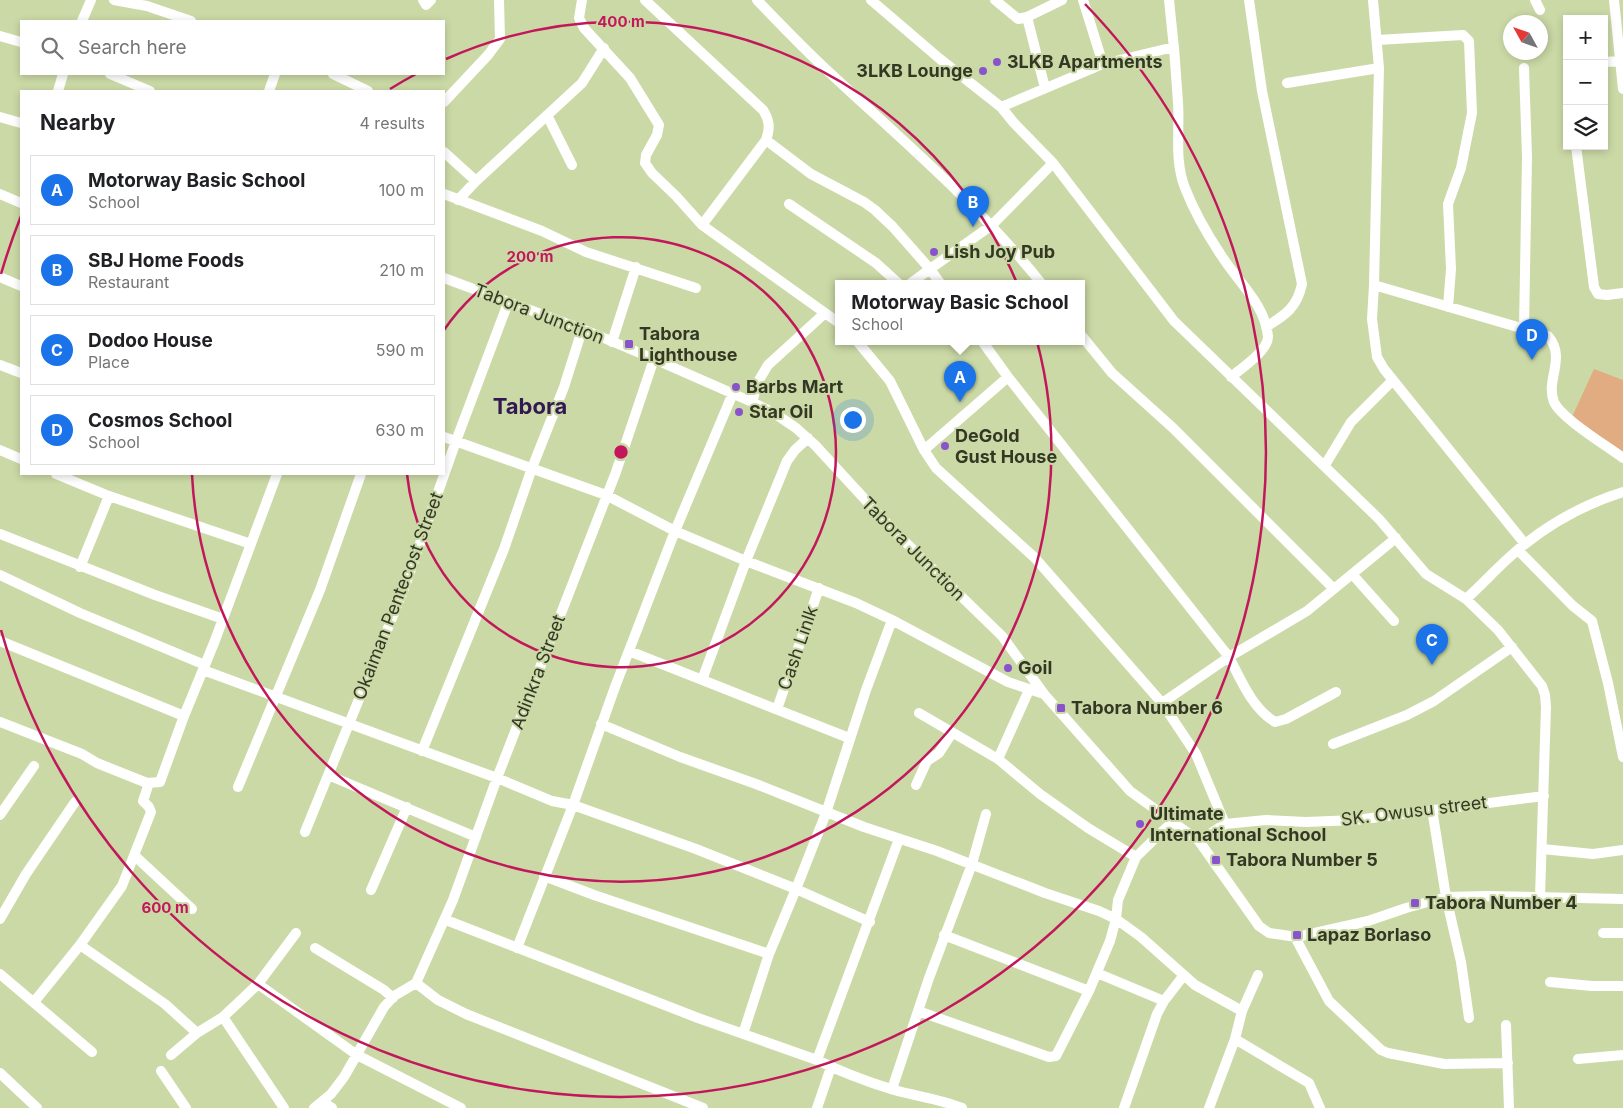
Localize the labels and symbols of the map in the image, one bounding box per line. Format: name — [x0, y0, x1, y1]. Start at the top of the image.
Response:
text: 400 m — [597, 12, 645, 31]
north arrow — [1503, 15, 1548, 60]
place label: 3LKB Apartments — [1007, 51, 1163, 72]
marker: 3LKB Apartments — [991, 56, 1003, 68]
place label: 3LKB Lounge — [856, 60, 973, 81]
marker: 3LKB Lounge — [977, 65, 989, 77]
pin: B — [957, 186, 989, 227]
place label: Lish Joy Pub — [944, 241, 1055, 262]
marker: Lish Joy Pub — [928, 246, 940, 258]
text: 200 m — [507, 247, 553, 266]
street label: Tabora Junction — [471, 279, 607, 348]
pin: D — [1516, 319, 1548, 360]
place label: Tabora Lighthouse — [639, 323, 738, 365]
marker: Tabora Lighthouse — [623, 338, 635, 350]
pin: A — [944, 361, 976, 402]
place label: Barbs Mart — [746, 376, 844, 397]
marker: Barbs Mart — [730, 381, 742, 393]
district label: Tabora — [493, 393, 567, 419]
place label: Star Oil — [749, 401, 813, 422]
marker: Star Oil — [733, 406, 745, 418]
your location — [840, 407, 866, 433]
place label: DeGold Gust House — [955, 425, 1057, 467]
marker: DeGold Gust House — [939, 440, 951, 452]
centre of rings — [612, 443, 630, 461]
street label: Okaiman Pentecost Street — [348, 489, 447, 703]
street label: Tabora Junction — [857, 493, 969, 605]
street label: Cash Linlk — [773, 603, 822, 693]
street label: Adinkra Street — [506, 611, 569, 732]
pin: C — [1416, 624, 1448, 665]
place label: Goil — [1018, 657, 1052, 678]
marker: Goil — [1002, 662, 1014, 674]
place label: Tabora Number 6 — [1071, 697, 1223, 718]
marker: Tabora Number 6 — [1055, 702, 1067, 714]
street label: SK. Owusu street — [1340, 791, 1488, 830]
place label: Ultimate International School — [1150, 803, 1326, 845]
marker: Ultimate International School — [1134, 818, 1146, 830]
place label: Tabora Number 5 — [1226, 849, 1378, 870]
marker: Tabora Number 5 — [1210, 854, 1222, 866]
place label: Tabora Number 4 — [1425, 892, 1578, 913]
marker: Tabora Number 4 — [1409, 897, 1421, 909]
text: 600 m — [141, 898, 189, 917]
place label: Lapaz Borlaso — [1307, 924, 1431, 945]
marker: Lapaz Borlaso — [1291, 929, 1303, 941]

